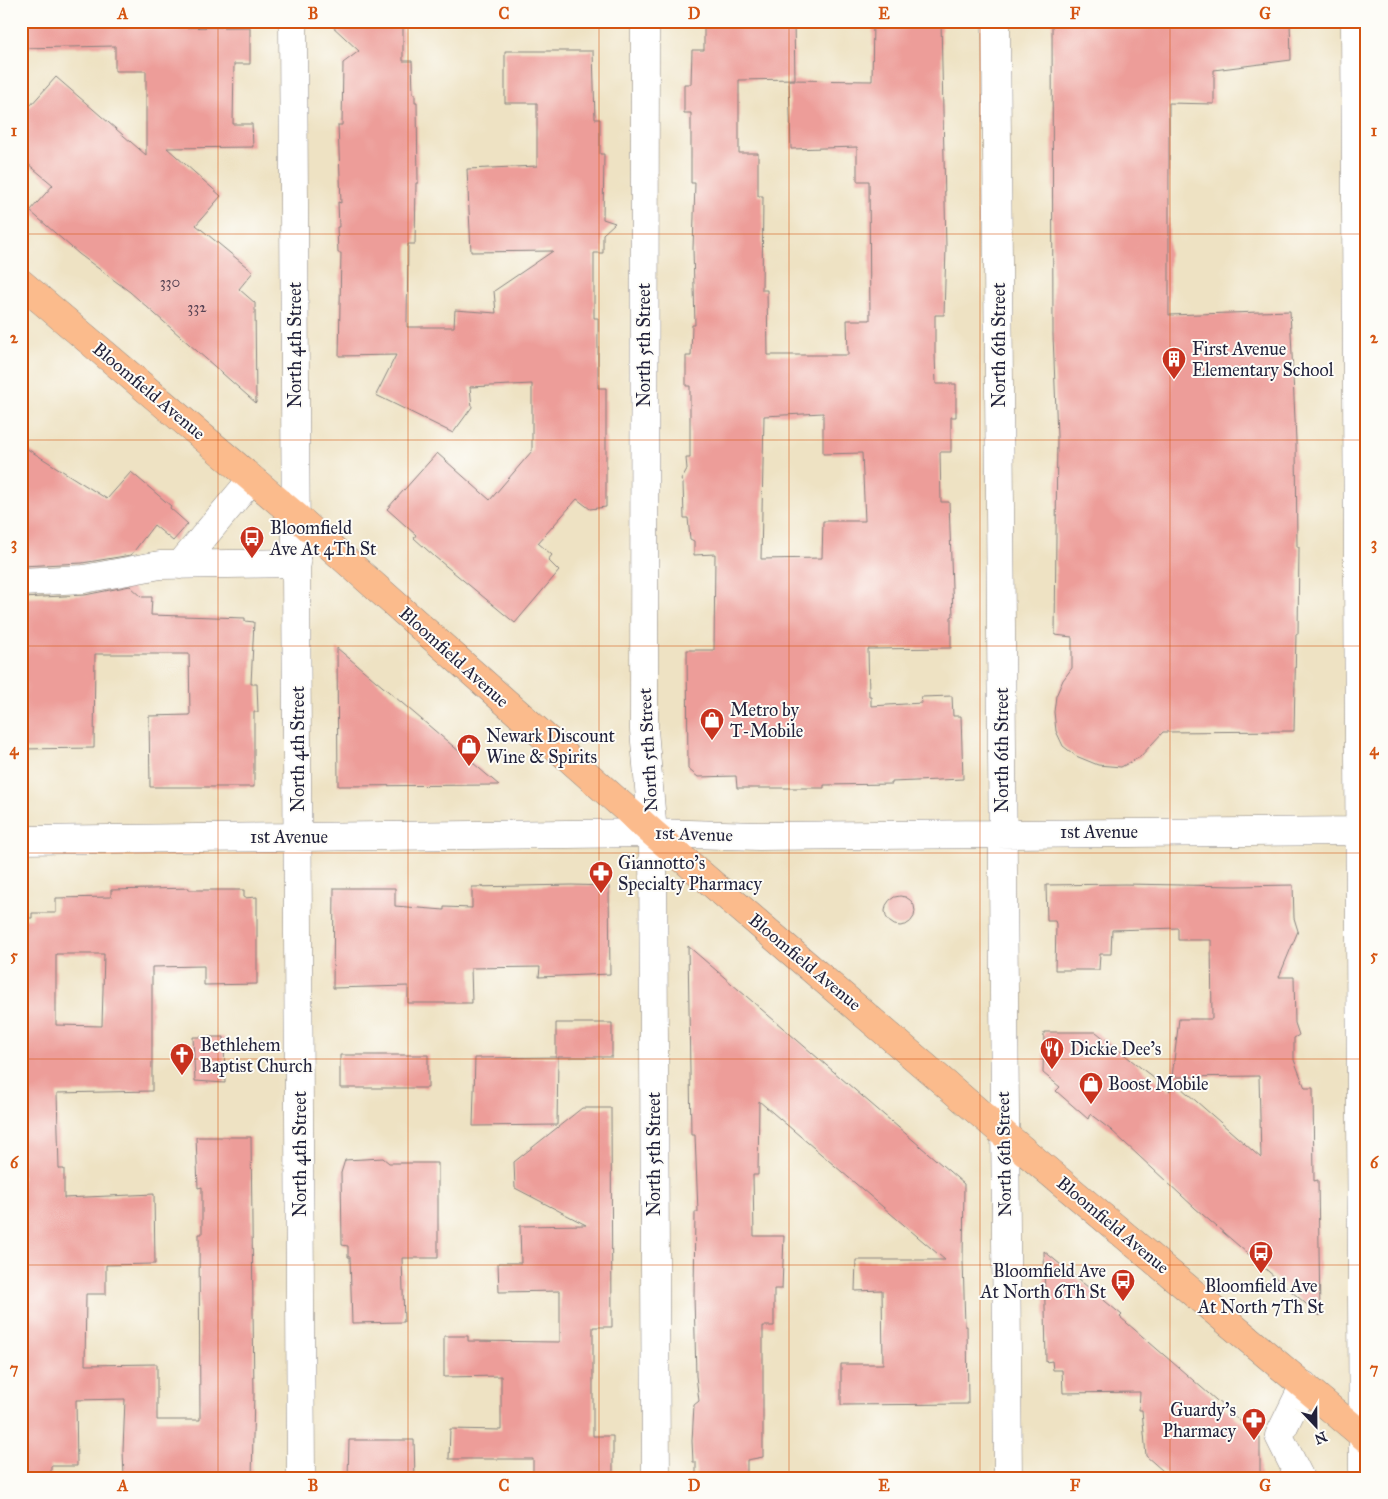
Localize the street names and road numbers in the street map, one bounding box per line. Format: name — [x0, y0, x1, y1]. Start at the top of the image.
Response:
street label: North 4th Street — [284, 281, 306, 408]
street label: North 5th Street — [633, 282, 655, 407]
street label: North 6th Street — [988, 282, 1010, 408]
street label: Bloomfield Avenue — [88, 338, 210, 444]
street label: Bloomfield Avenue — [395, 602, 513, 712]
street label: North 4th Street — [287, 685, 309, 812]
street label: North 5th Street — [634, 687, 662, 813]
street label: North 6th Street — [991, 687, 1013, 813]
street label: 1st Avenue — [1060, 821, 1138, 843]
street label: 1st Avenue — [655, 822, 733, 846]
street label: 1st Avenue — [250, 826, 328, 848]
street label: Bloomfield Avenue — [744, 909, 866, 1015]
street label: North 4th Street — [289, 1090, 311, 1217]
street label: North 5th Street — [643, 1091, 665, 1216]
street label: North 6th Street — [992, 1091, 1016, 1217]
street label: Bloomfield Avenue — [1052, 1172, 1174, 1278]

